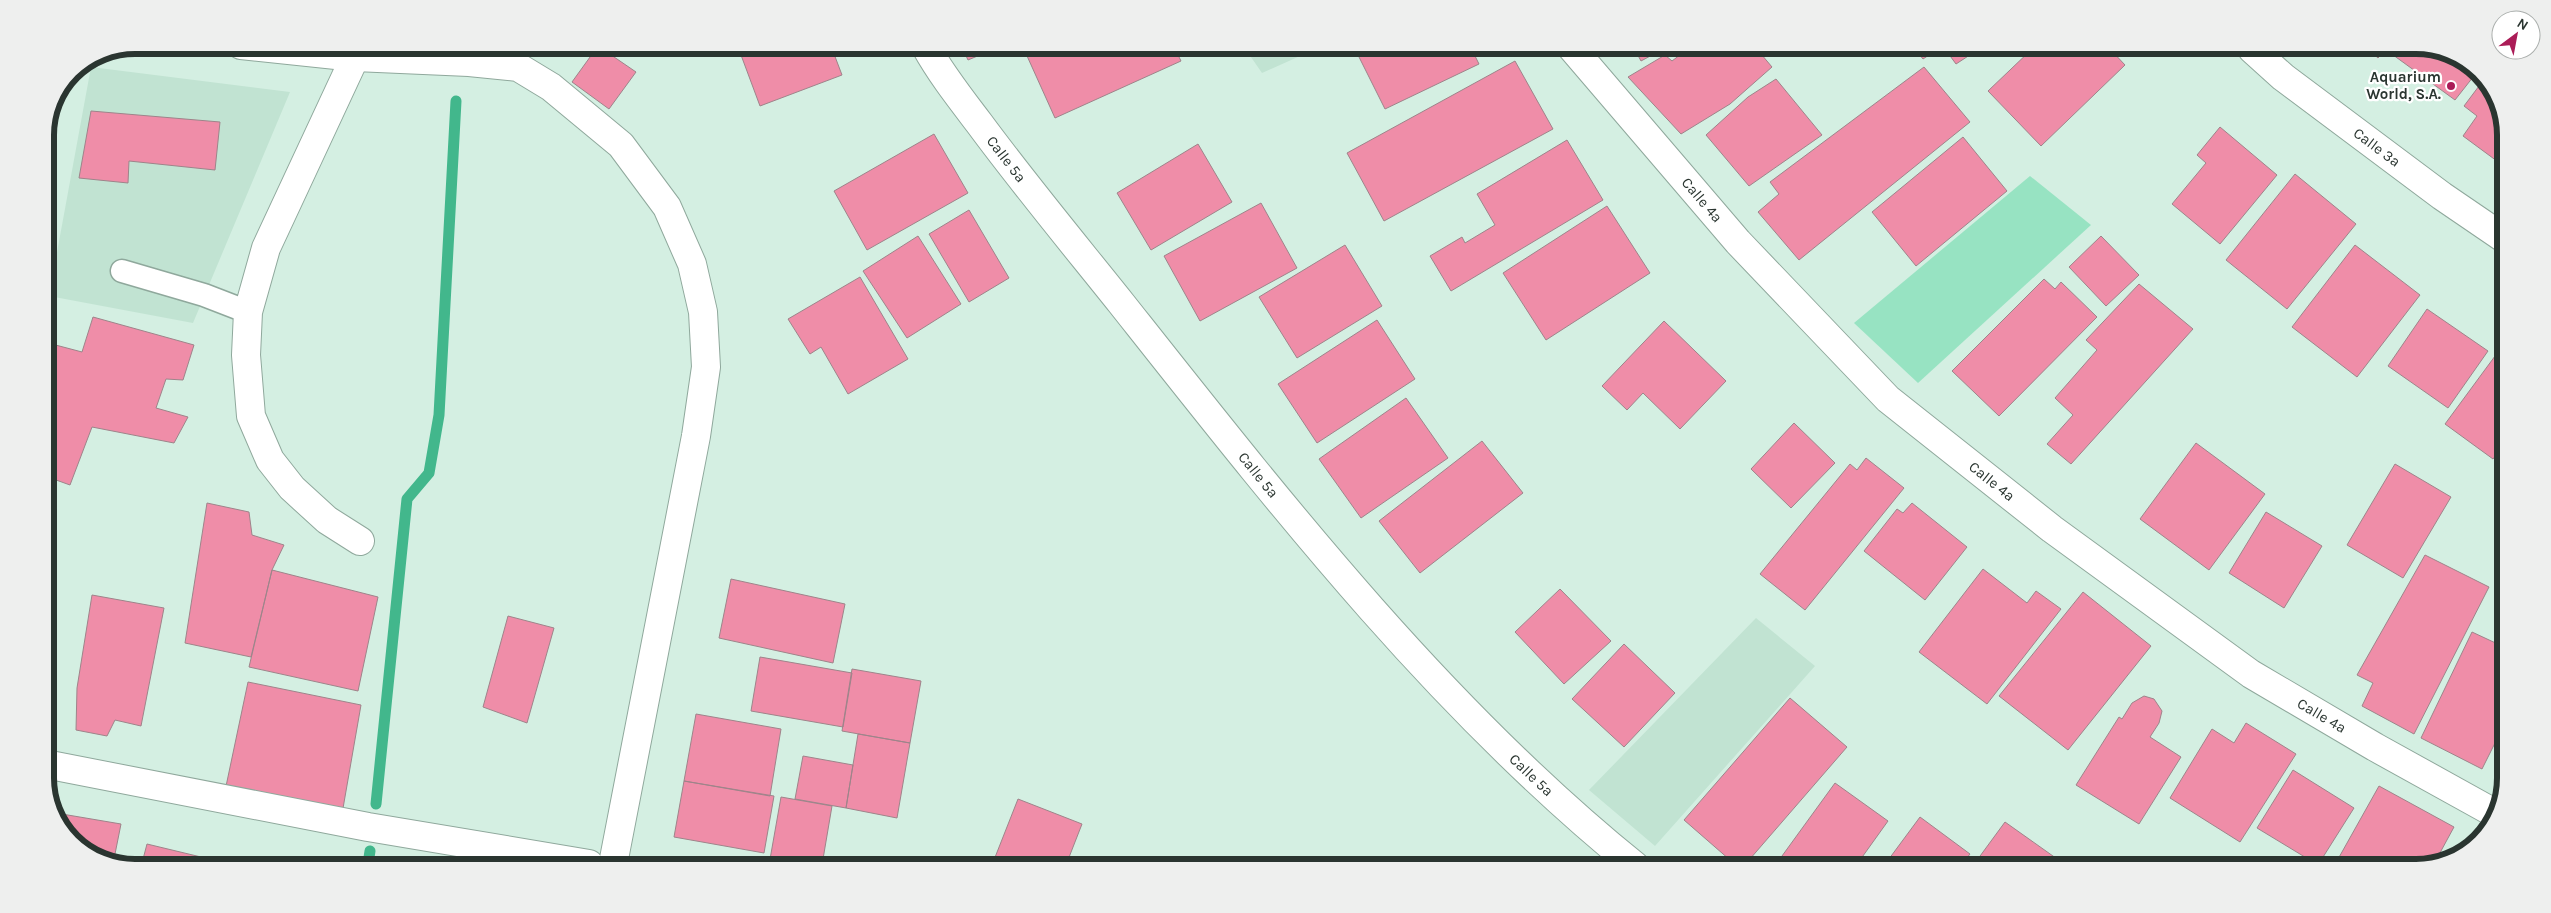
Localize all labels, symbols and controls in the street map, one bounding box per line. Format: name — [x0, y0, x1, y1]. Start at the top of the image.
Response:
north arrow — [2491, 10, 2541, 60]
text: N — [2514, 15, 2531, 34]
place label: Aquarium World, S.A. — [2366, 68, 2441, 103]
marker: Aquarium World, S.A. — [2445, 80, 2457, 92]
street label: Calle 3a — [2350, 124, 2404, 171]
street label: Calle 5a — [983, 132, 1030, 186]
street label: Calle 4a — [1678, 174, 1726, 226]
street label: Calle 5a — [1234, 448, 1282, 501]
street label: Calle 4a — [1965, 458, 2019, 505]
street label: Calle 4a — [2294, 694, 2349, 737]
street label: Calle 5a — [1505, 750, 1557, 800]

